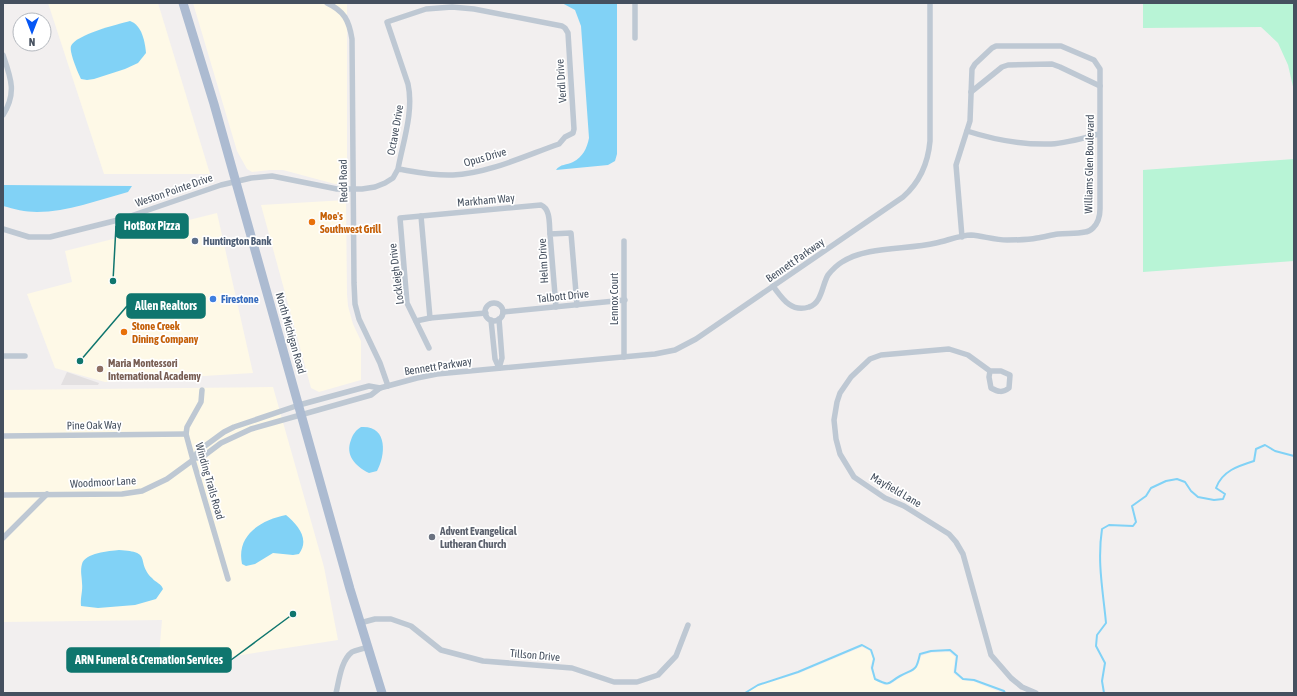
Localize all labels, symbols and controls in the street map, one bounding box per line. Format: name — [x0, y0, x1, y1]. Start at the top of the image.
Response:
north arrow — [12, 12, 52, 52]
text: N — [29, 36, 35, 48]
street label: Verdi Drive — [553, 59, 569, 103]
street label: Octave Drive — [385, 104, 405, 156]
street label: Williams Glen Boulevard — [1082, 114, 1096, 214]
street label: Opus Drive — [462, 145, 508, 169]
street label: Redd Road — [337, 159, 349, 203]
street label: Weston Pointe Drive — [134, 171, 214, 209]
street label: Markham Way — [457, 191, 516, 208]
place label: Moe's Southwest Grill — [320, 210, 382, 235]
callout: HotBox Pizza — [116, 214, 188, 238]
marker: Moe's Southwest Grill — [307, 217, 317, 227]
text: HotBox Pizza — [124, 219, 181, 233]
place label: Huntington Bank — [203, 235, 272, 247]
street label: Bennett Parkway — [764, 235, 827, 284]
marker: Huntington Bank — [190, 236, 200, 246]
street label: Helm Drive — [536, 238, 550, 284]
street label: Lockleigh Drive — [386, 243, 406, 305]
street label: Lennox Court — [608, 273, 620, 325]
street label: Talbott Drive — [537, 287, 589, 305]
street label: North Michigan Road — [274, 291, 308, 375]
place label: Firestone — [221, 293, 259, 305]
callout: Allen Realtors — [127, 294, 205, 318]
marker: Firestone — [208, 294, 218, 304]
text: Allen Realtors — [134, 299, 198, 313]
place label: Stone Creek Dining Company — [132, 320, 199, 345]
marker: Stone Creek Dining Company — [119, 327, 129, 337]
street label: Bennett Parkway — [403, 355, 473, 377]
place label: Maria Montessori International Academy — [108, 357, 201, 382]
marker: Maria Montessori International Academy — [95, 364, 105, 374]
street label: Pine Oak Way — [67, 419, 122, 431]
street label: Winding Trails Road — [193, 441, 227, 521]
street label: Mayfield Lane — [868, 471, 924, 509]
street label: Woodmoor Lane — [70, 474, 136, 490]
place label: Advent Evangelical Lutheran Church — [439, 525, 518, 550]
marker: Advent Evangelical Lutheran Church — [427, 532, 437, 542]
street label: Tillson Drive — [509, 647, 561, 663]
callout: ARN Funeral & Cremation Services — [67, 648, 231, 672]
text: ARN Funeral & Cremation Services — [74, 653, 224, 667]

